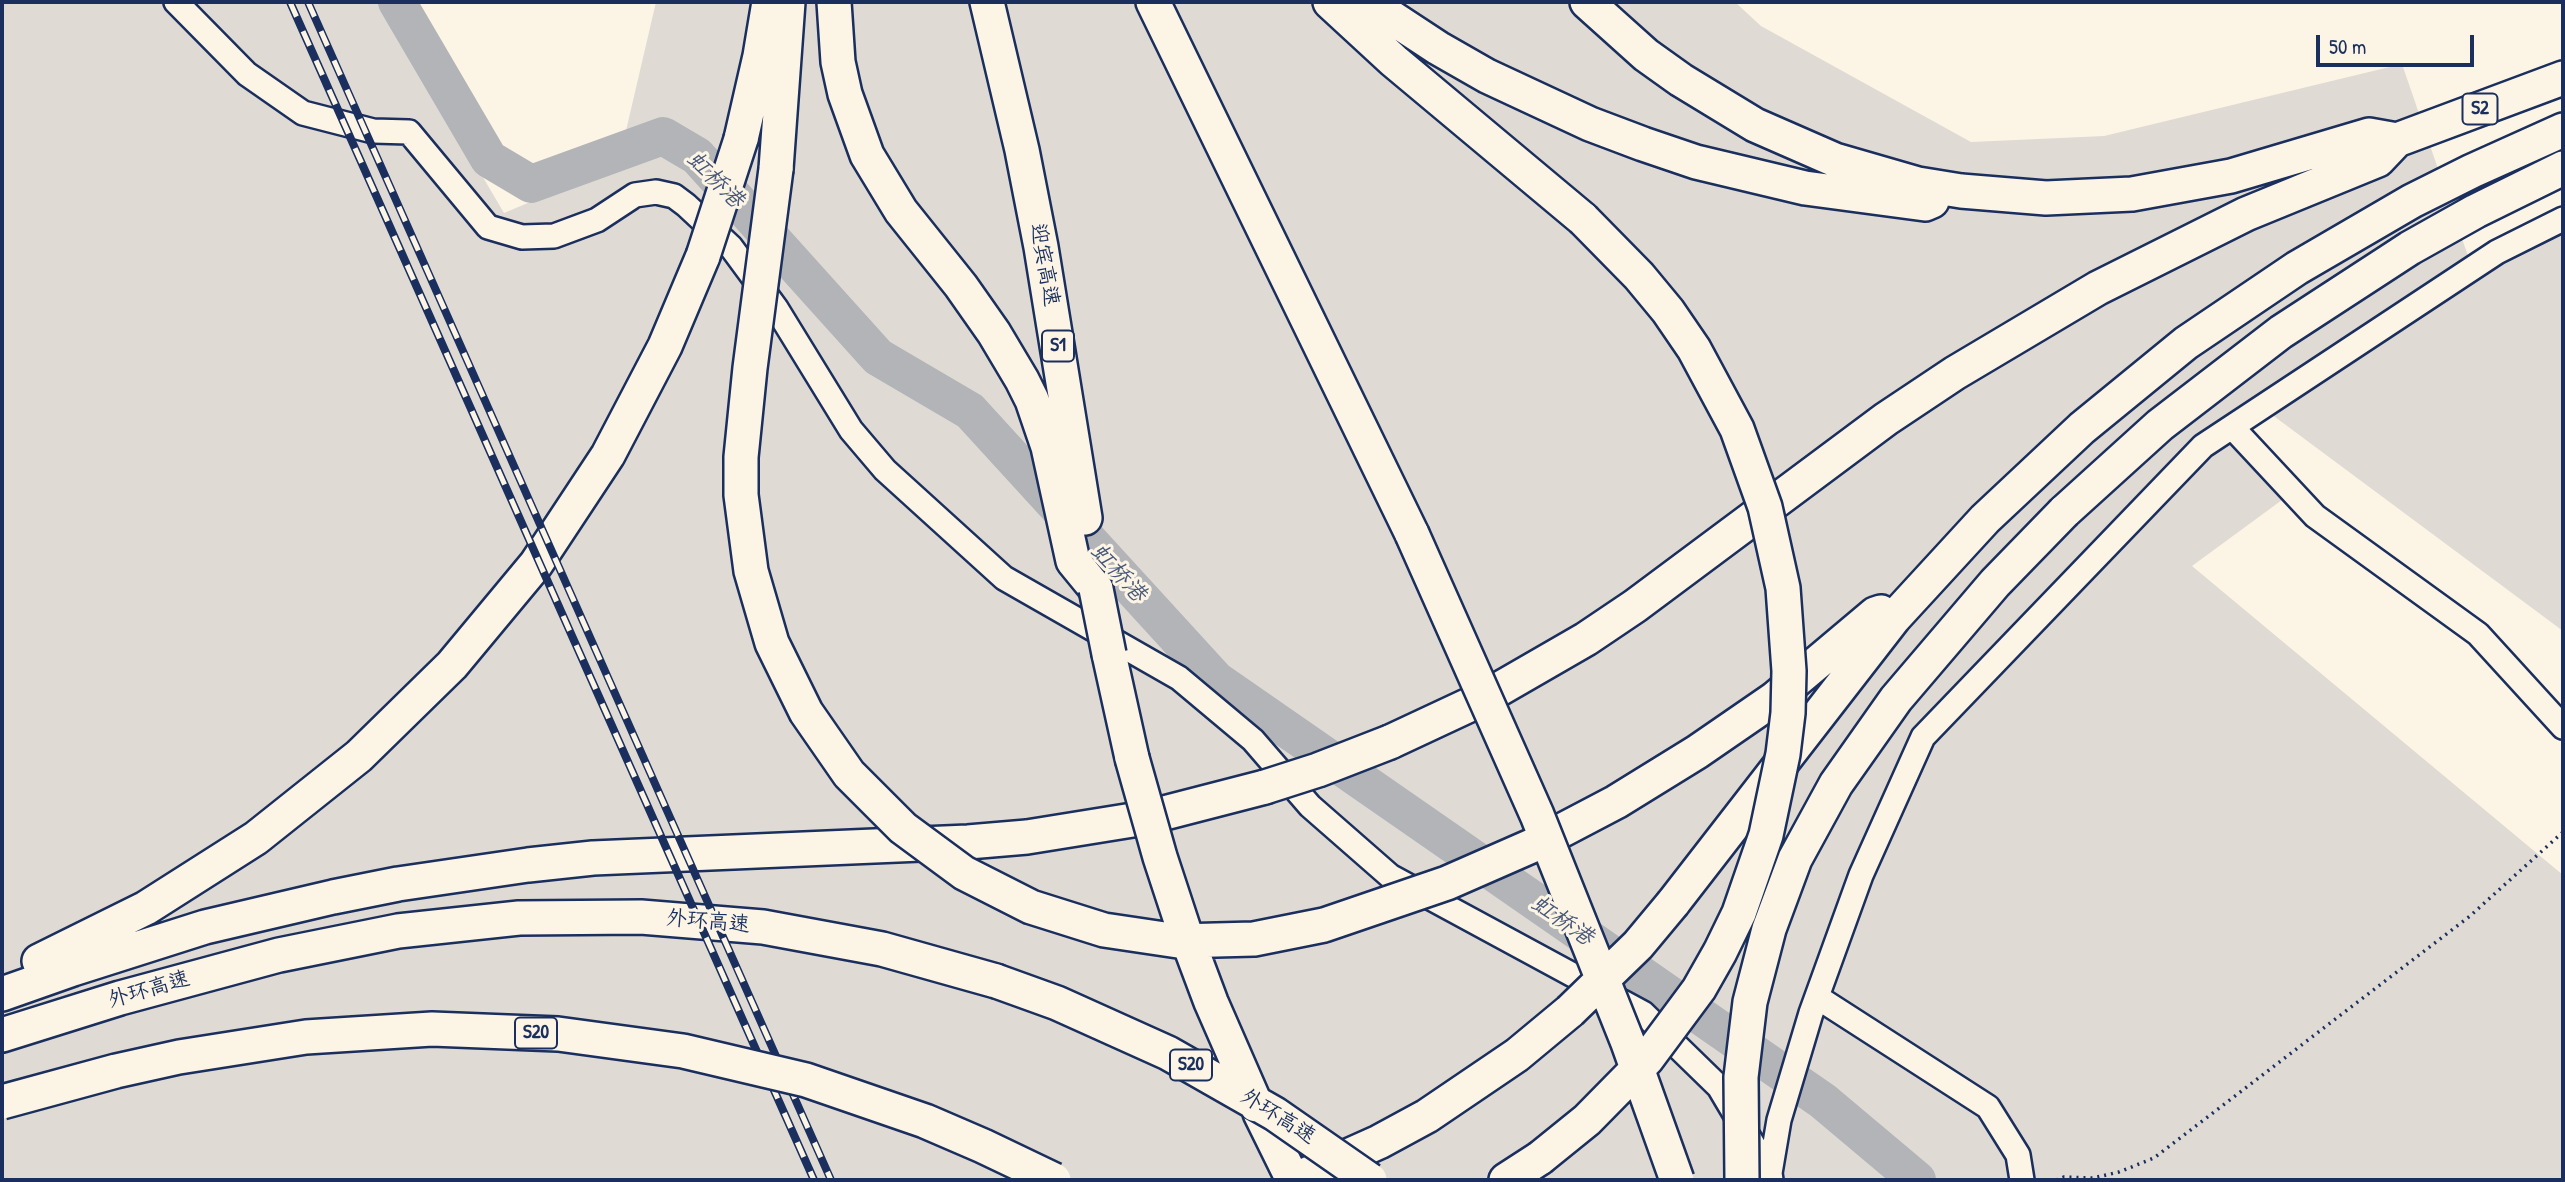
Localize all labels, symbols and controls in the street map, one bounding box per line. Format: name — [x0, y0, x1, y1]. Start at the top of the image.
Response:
scale bar — [2320, 21, 2478, 65]
text: 50 m — [2329, 32, 2366, 61]
road number: S2 — [2462, 94, 2498, 124]
water label: 虹桥港 — [681, 146, 749, 214]
street label: 迎宾高速 — [1024, 221, 1064, 309]
road number: S1 — [1042, 330, 1074, 362]
water label: 虹桥港 — [1085, 538, 1151, 608]
water label: 虹桥港 — [1526, 890, 1598, 952]
street label: 外环高速 — [665, 906, 751, 938]
street label: 外环高速 — [105, 966, 193, 1014]
road number: S20 — [515, 1018, 557, 1049]
road number: S20 — [1170, 1050, 1212, 1080]
street label: 外环高速 — [1236, 1084, 1320, 1150]

